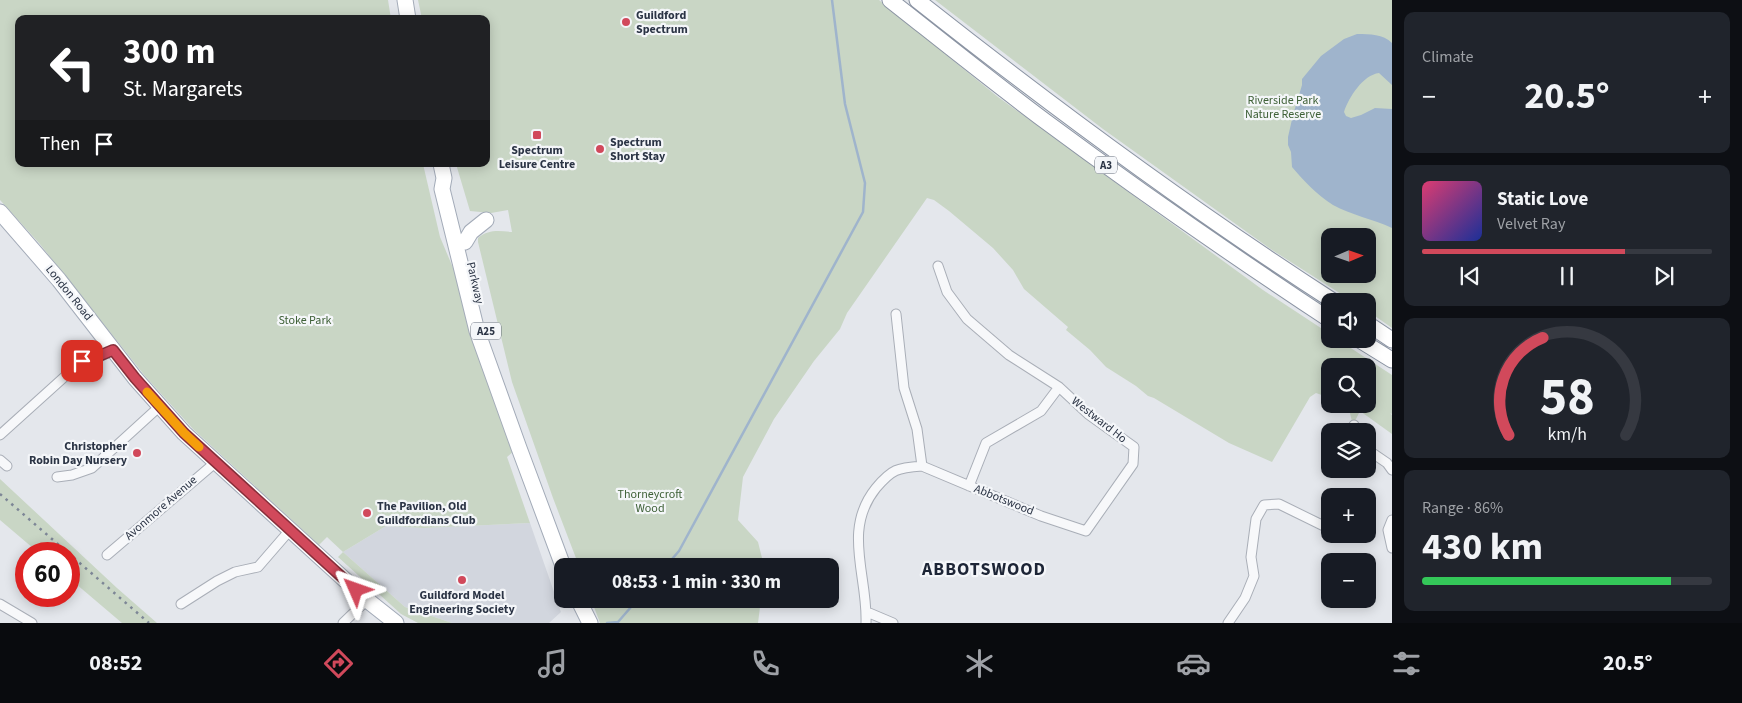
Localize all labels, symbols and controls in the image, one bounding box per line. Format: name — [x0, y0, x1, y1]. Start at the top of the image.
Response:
place label: Guildford Spectrum — [636, 7, 688, 38]
marker: Guildford Spectrum — [620, 16, 632, 28]
text: 300 m — [123, 27, 215, 77]
icon: left — [40, 35, 105, 100]
text: Climate — [1422, 46, 1473, 68]
text: 20.5° — [1524, 69, 1610, 123]
text: St. Margarets — [123, 73, 243, 105]
text: − — [1422, 77, 1436, 117]
text: + — [1698, 77, 1712, 117]
park label: Riverside Park Nature Reserve — [1245, 92, 1321, 123]
marker: Spectrum Leisure Centre — [531, 129, 543, 141]
icon: arrive — [90, 130, 118, 158]
text: Then — [40, 131, 80, 158]
place label: Spectrum Short Stay — [610, 134, 666, 165]
place label: Spectrum Leisure Centre — [499, 142, 575, 173]
marker: Spectrum Short Stay — [594, 143, 606, 155]
road number: A3 — [1095, 156, 1117, 174]
text: Static Love — [1497, 186, 1588, 213]
text: Velvet Ray — [1497, 213, 1565, 235]
north arrow — [1321, 228, 1376, 282]
map controls — [1321, 228, 1376, 608]
street label: Parkway — [462, 260, 488, 306]
street label: London Road — [41, 262, 97, 324]
icon: previous — [1456, 262, 1484, 290]
icon: pause — [1553, 262, 1581, 290]
icon: next — [1650, 262, 1678, 290]
button: sound — [1321, 293, 1376, 348]
park label: Stoke Park — [278, 312, 332, 329]
road number: A25 — [471, 322, 501, 340]
pin — [61, 340, 103, 382]
icon: arrive — [68, 347, 96, 375]
button: search — [1321, 358, 1376, 413]
text: 58 — [1540, 361, 1594, 435]
street label: Westward Ho — [1068, 393, 1130, 447]
text: km/h — [1547, 422, 1587, 447]
button: layers — [1321, 423, 1376, 478]
place label: Christopher Robin Day Nursery — [29, 438, 128, 469]
marker: Christopher Robin Day Nursery — [131, 447, 143, 459]
street label: Avonmore Avenue — [121, 472, 201, 544]
street label: Abbotswood — [971, 480, 1037, 520]
park label: Thorneycroft Wood — [618, 486, 682, 517]
button: + — [1321, 488, 1376, 543]
text: Range · 86% — [1422, 497, 1503, 519]
place label: The Pavilion, Old Guildfordians Club — [377, 498, 476, 529]
marker: The Pavilion, Old Guildfordians Club — [361, 507, 373, 519]
text: 430 km — [1422, 520, 1543, 574]
speed limit sign: 60 — [15, 542, 80, 607]
button: − — [1321, 553, 1376, 608]
district label: ABBOTSWOOD — [921, 557, 1046, 582]
position arrow — [329, 563, 381, 615]
text: 08:53 · 1 min · 330 m — [612, 569, 781, 596]
marker: Guildford Model Engineering Society — [456, 574, 468, 586]
place label: Guildford Model Engineering Society — [409, 587, 515, 618]
icon: directions — [321, 646, 356, 681]
icon: music — [535, 646, 570, 681]
icon: phone — [748, 646, 783, 681]
icon: climate — [962, 646, 997, 681]
icon: car — [1176, 646, 1211, 681]
icon: filters — [1389, 646, 1424, 681]
text: 08:52 — [89, 647, 142, 679]
text: 20.5° — [1603, 647, 1653, 679]

